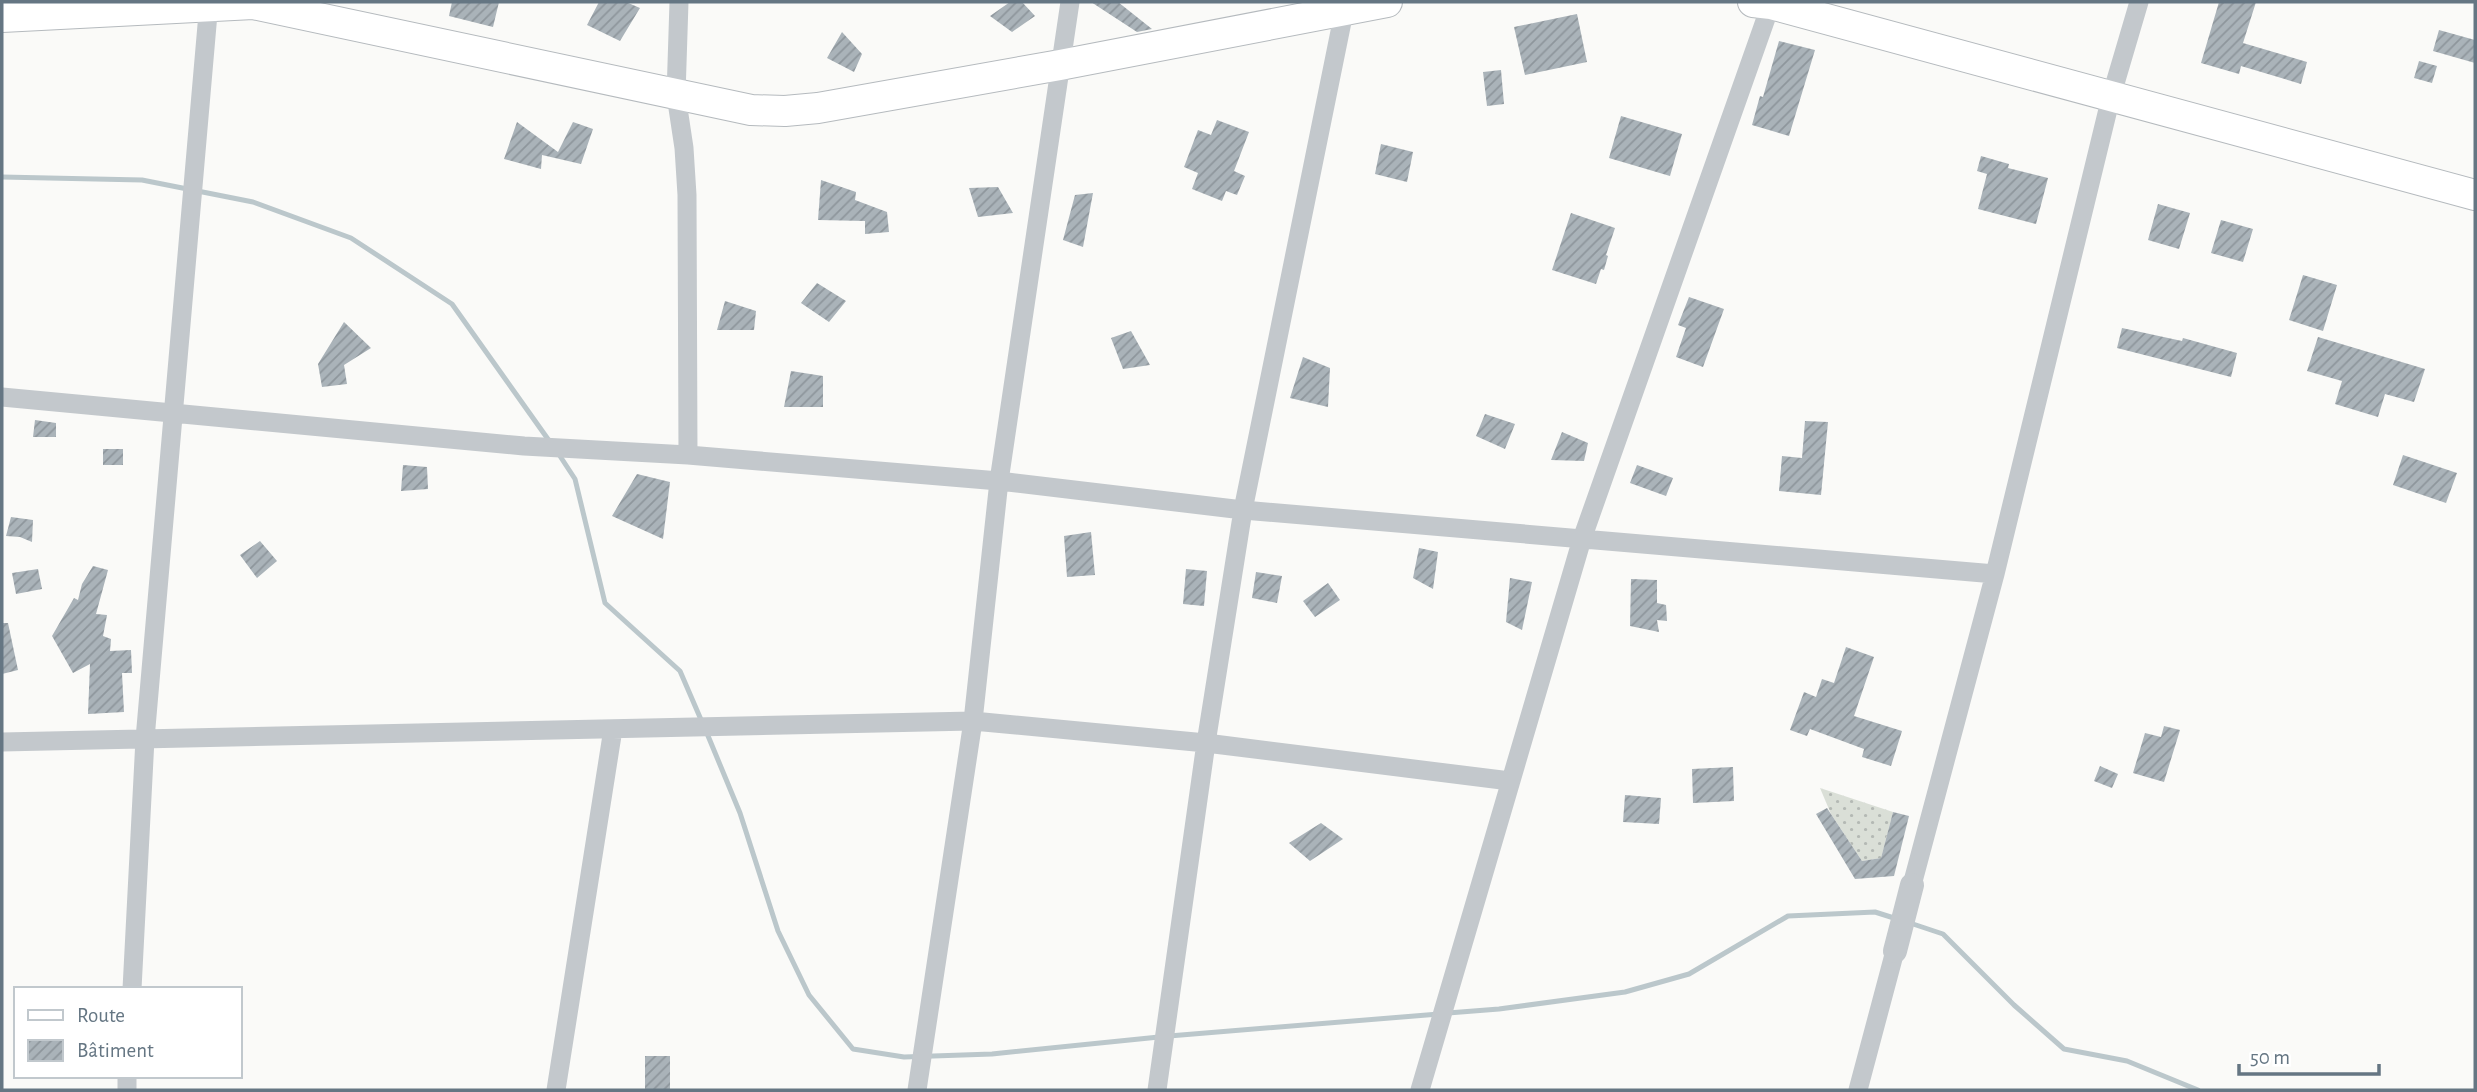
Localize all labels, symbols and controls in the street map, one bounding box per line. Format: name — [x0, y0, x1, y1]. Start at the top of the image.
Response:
legend — [14, 987, 242, 1078]
text: Route — [77, 1005, 125, 1026]
scale bar — [2239, 1032, 2379, 1076]
text: Bâtiment — [77, 1040, 154, 1061]
text: 50 m — [2250, 1047, 2290, 1068]

